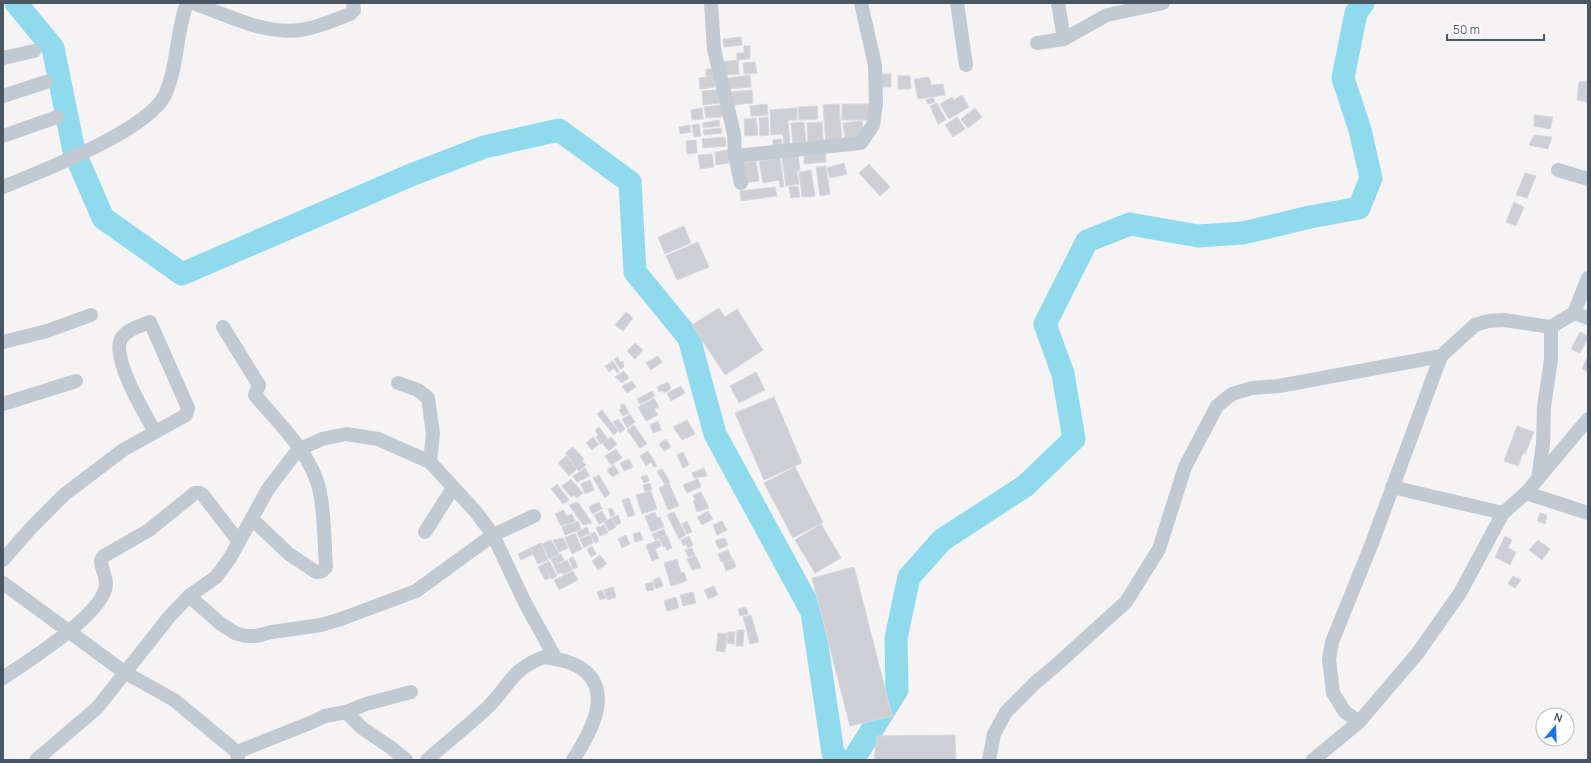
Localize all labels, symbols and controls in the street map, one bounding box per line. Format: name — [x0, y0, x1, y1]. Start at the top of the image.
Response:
scale bar — [1447, 16, 1544, 42]
text: 50 m — [1453, 21, 1480, 38]
north arrow — [1535, 707, 1575, 747]
text: N — [1552, 709, 1565, 725]

